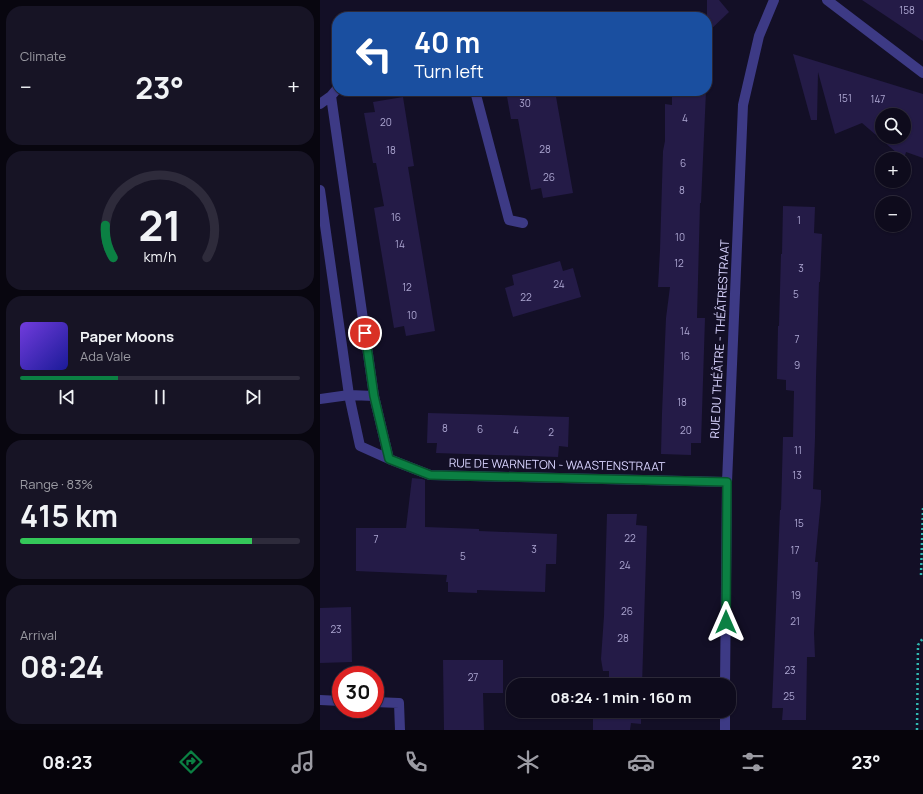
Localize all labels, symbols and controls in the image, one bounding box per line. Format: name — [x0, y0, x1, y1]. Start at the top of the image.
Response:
house number: 158 — [899, 3, 915, 17]
text: 40 m — [414, 23, 480, 61]
icon: left — [348, 28, 400, 80]
text: Climate — [20, 47, 66, 65]
text: Turn left — [414, 59, 484, 83]
text: 23° — [135, 67, 184, 108]
text: − — [20, 72, 32, 102]
text: + — [287, 72, 300, 102]
house number: 151 — [838, 91, 852, 105]
house number: 147 — [871, 92, 885, 106]
house number: 30 — [519, 96, 531, 110]
map controls — [875, 108, 911, 232]
button: search — [875, 108, 911, 144]
house number: 4 — [682, 111, 688, 125]
house number: 20 — [380, 115, 392, 129]
house number: 28 — [539, 142, 551, 156]
house number: 18 — [386, 143, 396, 157]
button: + — [875, 152, 911, 188]
house number: 6 — [680, 156, 686, 170]
house number: 26 — [543, 170, 555, 184]
house number: 8 — [679, 183, 685, 197]
button: − — [875, 196, 911, 232]
text: 21 — [139, 197, 182, 253]
house number: 16 — [391, 210, 401, 224]
house number: 1 — [797, 213, 801, 227]
house number: 10 — [675, 230, 685, 244]
house number: 14 — [395, 237, 405, 251]
street label: RUE DU THÉÂTRE - THÉÂTRESTRAAT — [706, 238, 733, 439]
text: km/h — [143, 247, 177, 266]
house number: 12 — [674, 256, 684, 270]
house number: 3 — [798, 261, 804, 275]
house number: 24 — [553, 277, 565, 291]
house number: 12 — [402, 280, 412, 294]
house number: 5 — [793, 287, 799, 301]
house number: 22 — [520, 290, 532, 304]
house number: 10 — [407, 308, 417, 322]
pin — [348, 316, 382, 350]
icon: arrive — [354, 322, 376, 344]
house number: 14 — [680, 324, 690, 338]
text: Paper Moons — [80, 326, 174, 347]
house number: 7 — [794, 332, 800, 346]
text: Ada Vale — [80, 347, 131, 365]
house number: 16 — [680, 349, 690, 363]
house number: 9 — [794, 358, 800, 372]
icon: previous — [56, 386, 78, 408]
icon: pause — [149, 386, 171, 408]
icon: next — [242, 386, 264, 408]
house number: 18 — [677, 395, 687, 409]
house number: 8 — [442, 421, 448, 435]
house number: 6 — [477, 422, 483, 436]
house number: 4 — [513, 423, 519, 437]
house number: 20 — [680, 423, 692, 437]
house number: 2 — [548, 425, 554, 439]
house number: 11 — [794, 443, 802, 457]
street label: RUE DE WARNETON - WAASTENSTRAAT — [449, 454, 666, 475]
house number: 13 — [792, 468, 802, 482]
text: Range · 83% — [20, 475, 93, 493]
text: 415 km — [20, 495, 118, 536]
house number: 15 — [794, 516, 804, 530]
house number: 22 — [624, 531, 636, 545]
house number: 7 — [373, 532, 379, 546]
house number: 3 — [531, 542, 537, 556]
house number: 17 — [791, 543, 799, 557]
house number: 5 — [460, 549, 466, 563]
house number: 24 — [619, 558, 631, 572]
house number: 19 — [791, 588, 801, 602]
position arrow — [705, 601, 747, 643]
house number: 26 — [621, 604, 633, 618]
house number: 21 — [790, 614, 800, 628]
house number: 23 — [330, 622, 342, 636]
text: Arrival — [20, 626, 57, 644]
house number: 28 — [617, 631, 629, 645]
text: 08:24 — [20, 646, 104, 687]
house number: 23 — [784, 663, 796, 677]
speed limit sign: 30 — [332, 666, 384, 718]
house number: 27 — [468, 670, 478, 684]
text: 08:24 · 1 min · 160 m — [551, 687, 691, 708]
house number: 25 — [783, 689, 795, 703]
icon: directions — [177, 748, 205, 776]
icon: music — [289, 748, 317, 776]
icon: phone — [402, 748, 430, 776]
icon: climate — [514, 748, 542, 776]
icon: car — [627, 748, 655, 776]
icon: filters — [739, 748, 767, 776]
text: 08:23 — [42, 750, 92, 774]
text: 23° — [851, 750, 881, 774]

